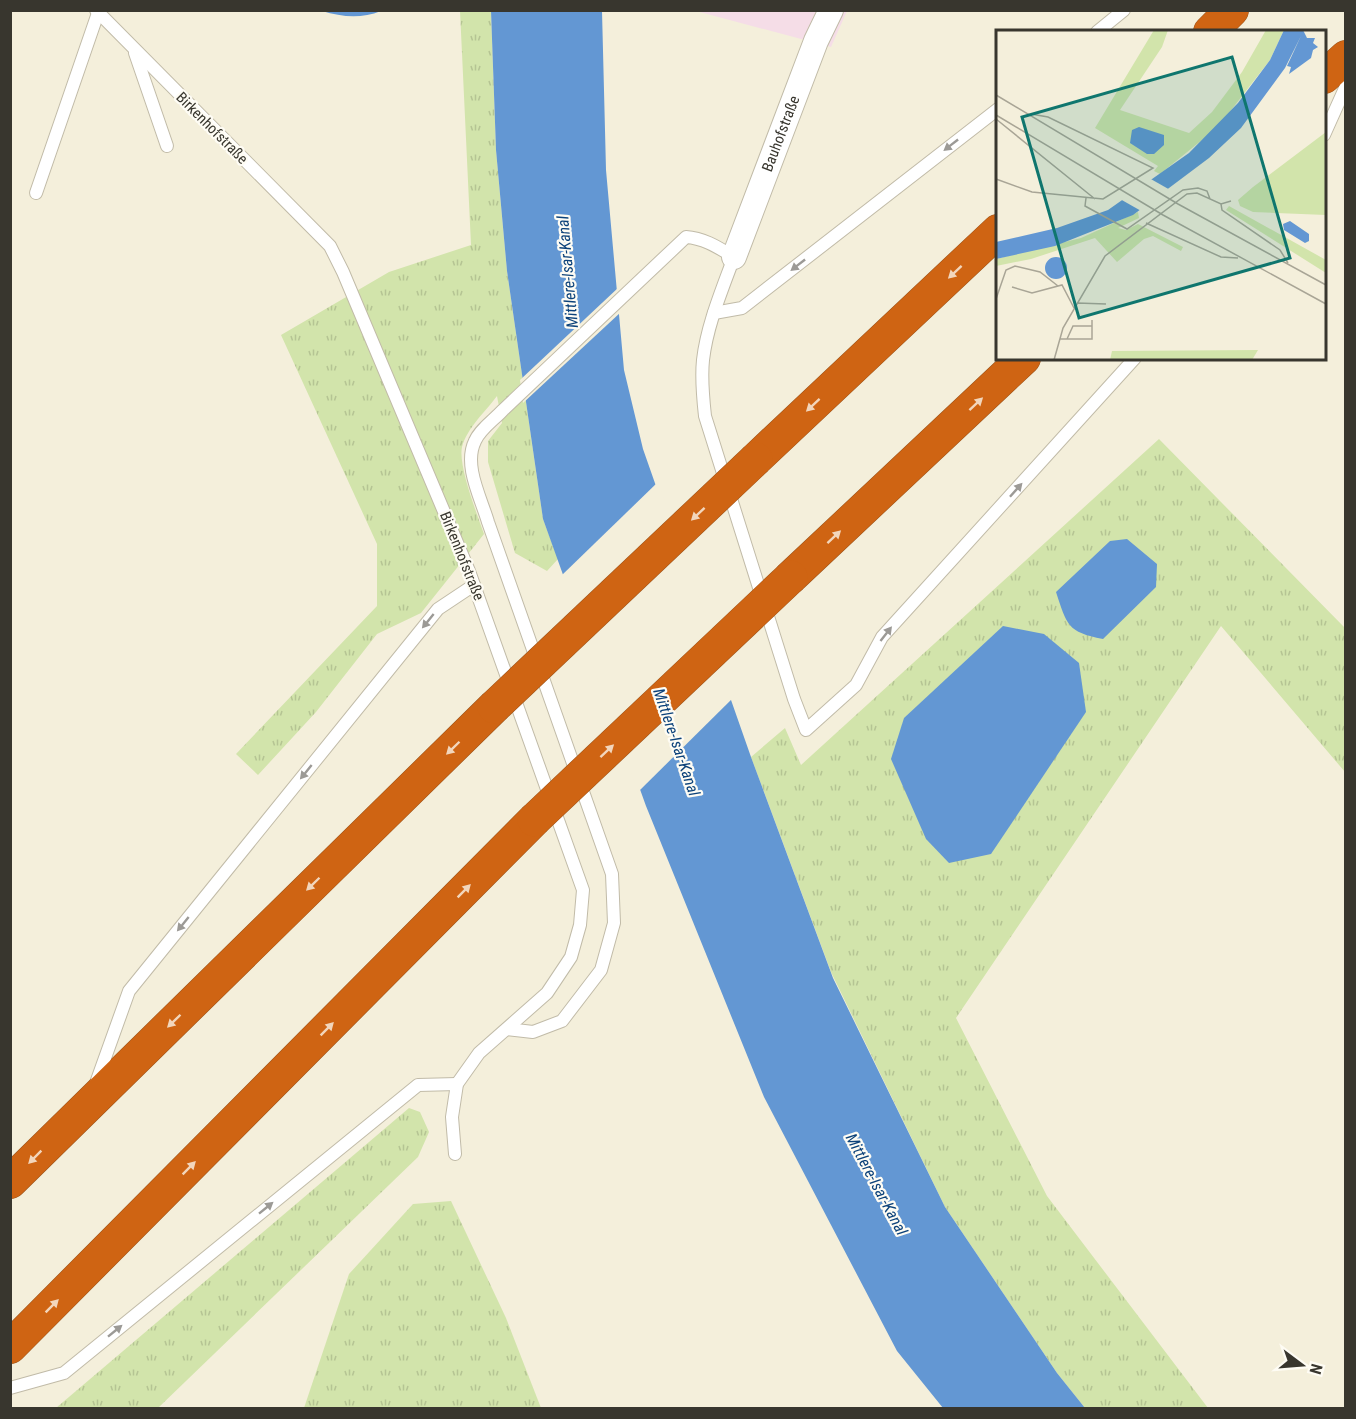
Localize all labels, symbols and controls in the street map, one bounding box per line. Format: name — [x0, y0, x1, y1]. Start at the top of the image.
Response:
inset map — [996, 30, 1326, 360]
street label: Birkenhofstraße — [172, 88, 252, 168]
street label: Bauhofstraße — [758, 93, 803, 174]
one-way arrow — [944, 139, 959, 151]
water label: Mittlere-Isar-Kanal — [553, 215, 582, 329]
one-way arrow — [790, 259, 805, 271]
one-way arrow — [948, 264, 962, 278]
one-way arrow — [969, 397, 983, 411]
one-way arrow — [806, 398, 820, 412]
one-way arrow — [1009, 482, 1023, 497]
one-way arrow — [692, 506, 706, 520]
street label: Birkenhofstraße — [436, 509, 488, 603]
one-way arrow — [826, 531, 841, 544]
one-way arrow — [422, 613, 435, 629]
one-way arrow — [879, 627, 891, 642]
water label: Mittlere-Isar-Kanal — [649, 686, 704, 799]
one-way arrow — [445, 741, 460, 755]
one-way arrow — [600, 744, 615, 758]
one-way arrow — [300, 765, 312, 780]
one-way arrow — [307, 877, 321, 891]
one-way arrow — [457, 883, 471, 898]
one-way arrow — [177, 916, 190, 932]
one-way arrow — [167, 1013, 181, 1027]
one-way arrow — [319, 1023, 333, 1037]
water label: Mittlere-Isar-Kanal — [842, 1130, 912, 1239]
one-way arrow — [28, 1150, 42, 1164]
one-way arrow — [182, 1161, 196, 1175]
one-way arrow — [258, 1202, 273, 1215]
one-way arrow — [44, 1299, 58, 1313]
one-way arrow — [107, 1325, 122, 1338]
north arrow — [1272, 1335, 1332, 1395]
text: N — [1305, 1362, 1326, 1376]

